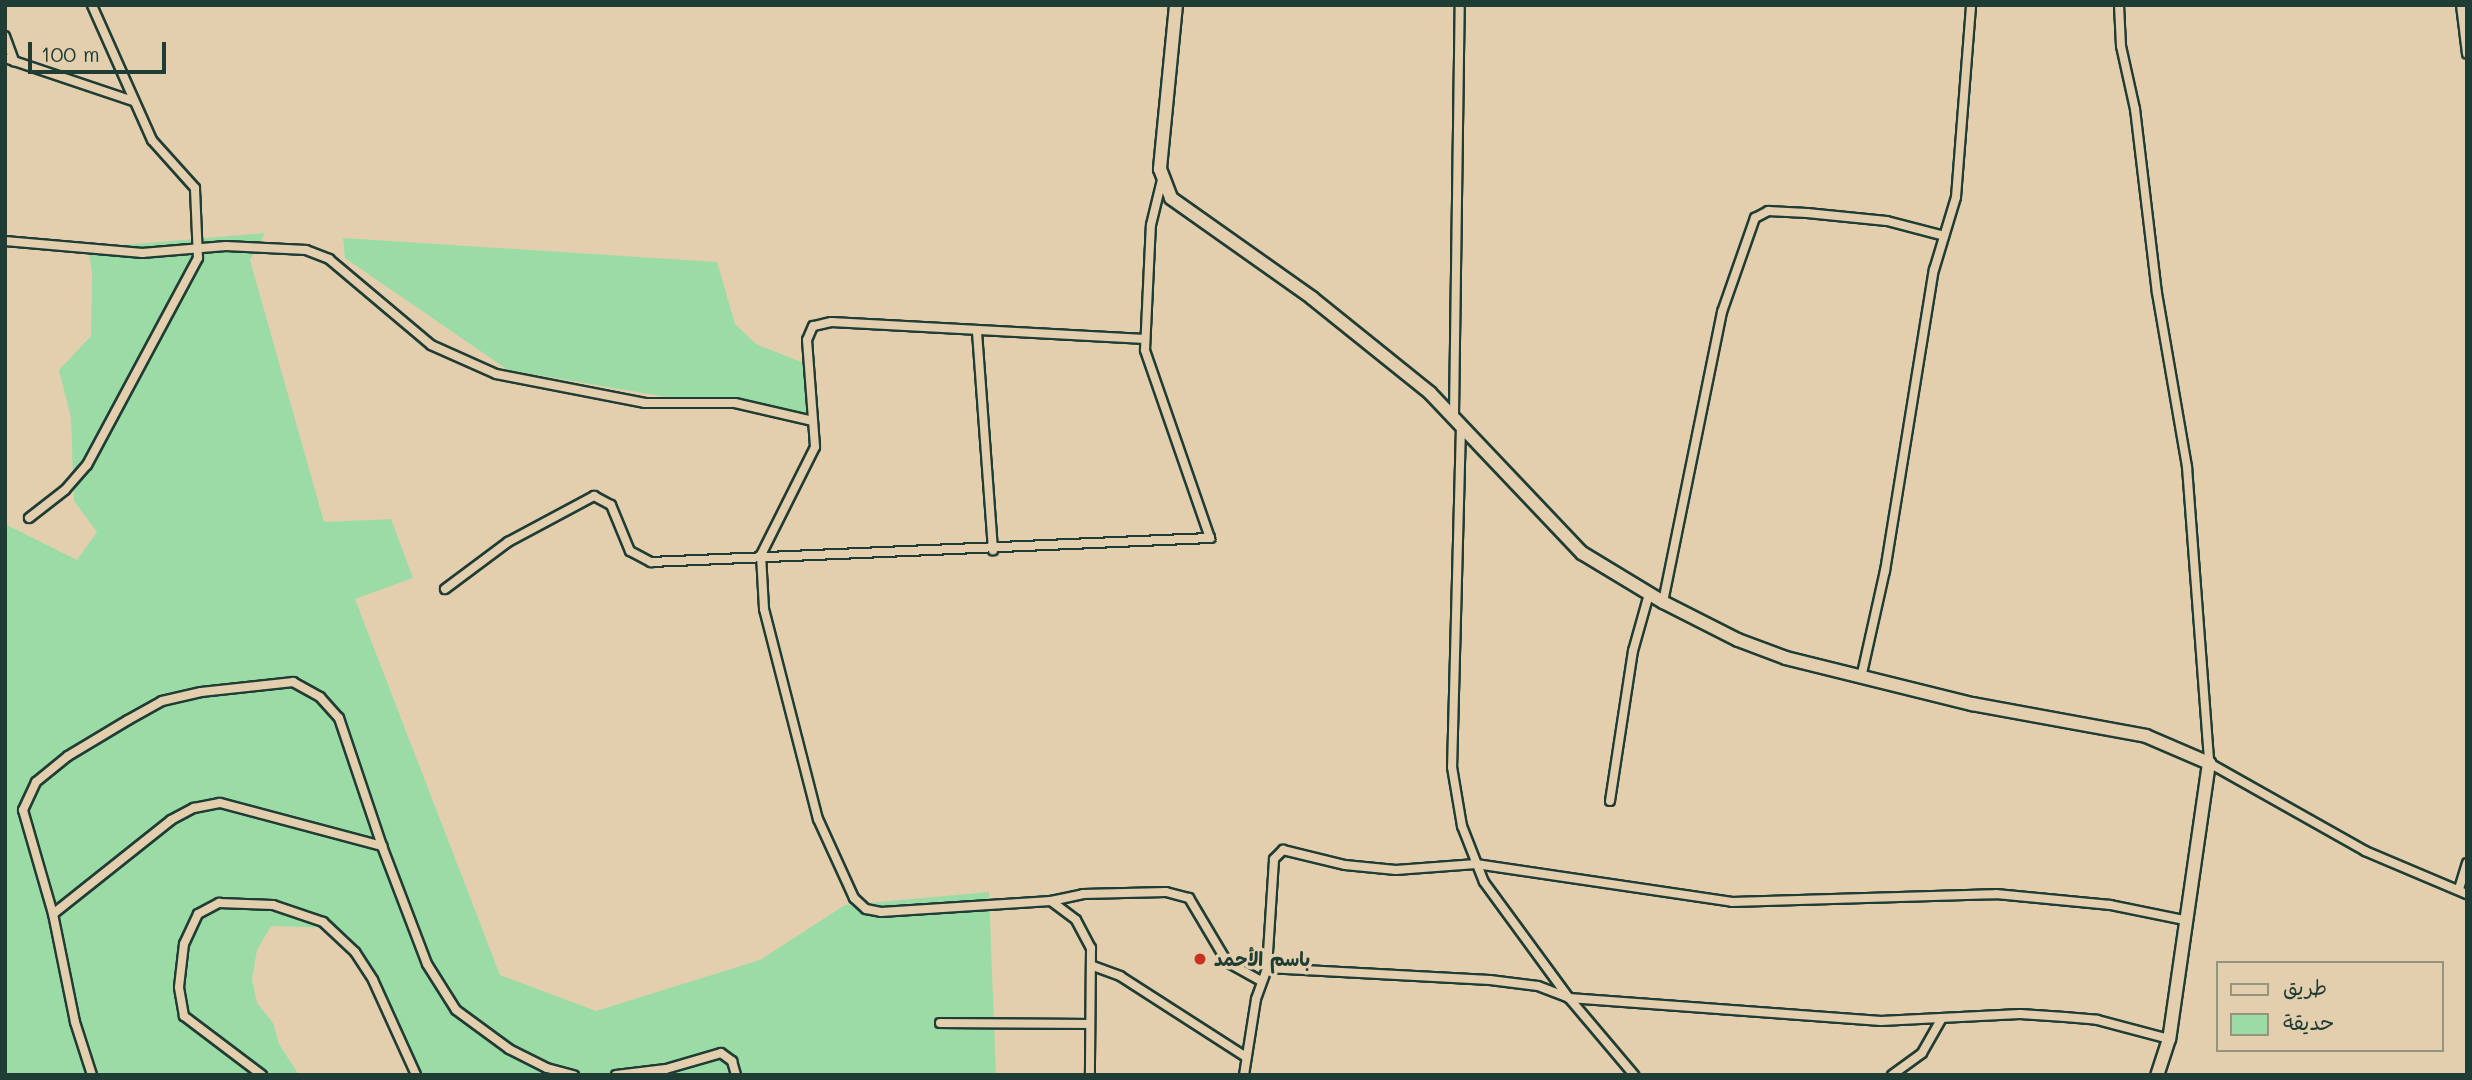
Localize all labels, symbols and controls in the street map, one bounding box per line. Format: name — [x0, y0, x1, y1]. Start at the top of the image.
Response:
scale bar — [32, 28, 170, 72]
text: 100 m — [41, 40, 100, 67]
place label: باسم الأحمد — [1214, 948, 1310, 970]
marker: باسم الأحمد — [1192, 951, 1208, 967]
legend — [2216, 961, 2444, 1052]
text: طريق — [2283, 973, 2327, 1000]
text: حديقة — [2283, 1008, 2334, 1035]

